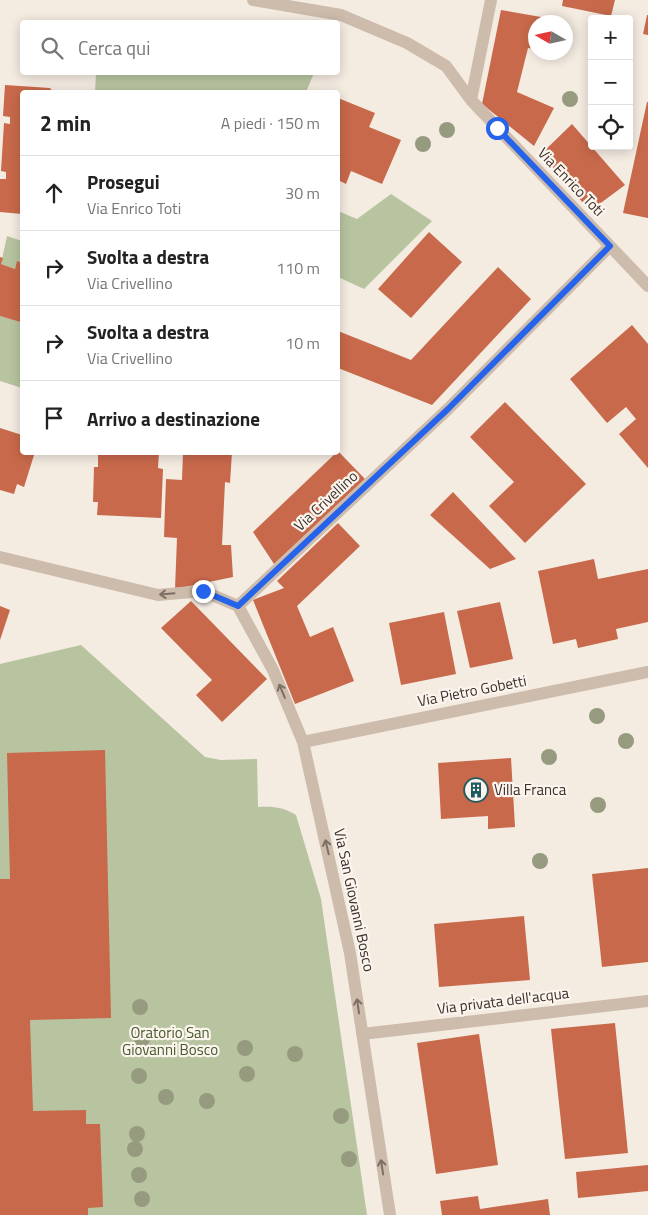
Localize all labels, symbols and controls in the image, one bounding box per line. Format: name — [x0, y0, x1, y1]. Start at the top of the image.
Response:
north arrow — [528, 15, 573, 60]
map controls — [588, 15, 633, 150]
button: + — [588, 15, 633, 60]
search box — [20, 20, 340, 75]
text: Cerca qui — [78, 33, 150, 62]
icon: search — [38, 34, 66, 62]
button: − — [588, 60, 633, 105]
button: locate — [588, 105, 633, 150]
text: 2 min — [40, 107, 91, 139]
text: A piedi · 150 m — [221, 111, 320, 135]
route start — [486, 117, 509, 140]
street label: Via Enrico Toti — [532, 142, 610, 221]
text: Prosegui — [87, 167, 160, 196]
icon: ahead — [40, 179, 68, 207]
text: 30 m — [285, 181, 320, 205]
text: Via Enrico Toti — [87, 196, 181, 220]
text: Svolta a destra — [87, 242, 209, 271]
icon: right — [40, 254, 68, 282]
text: 110 m — [276, 256, 320, 280]
text: Via Crivellino — [87, 271, 173, 295]
text: Svolta a destra — [87, 317, 209, 346]
icon: right — [40, 329, 68, 357]
text: 10 m — [285, 331, 320, 355]
text: Via Crivellino — [87, 346, 173, 370]
icon: arrive — [40, 404, 68, 432]
text: Arrivo a destinazione — [87, 404, 260, 433]
street label: Via Crivellino — [288, 465, 363, 536]
route end — [192, 580, 215, 603]
one-way arrow — [160, 589, 176, 599]
street label: Via Pietro Gobetti — [415, 669, 528, 712]
one-way arrow — [277, 684, 286, 699]
building icon: Villa Franca — [463, 777, 489, 803]
place label: Villa Franca — [494, 778, 567, 801]
street label: Via San Giovanni Bosco — [328, 826, 381, 974]
one-way arrow — [322, 839, 331, 855]
street label: Via privata dell'acqua — [436, 981, 571, 1020]
one-way arrow — [353, 998, 363, 1014]
park label: Oratorio San Giovanni Bosco — [122, 1021, 218, 1061]
one-way arrow — [377, 1159, 387, 1175]

